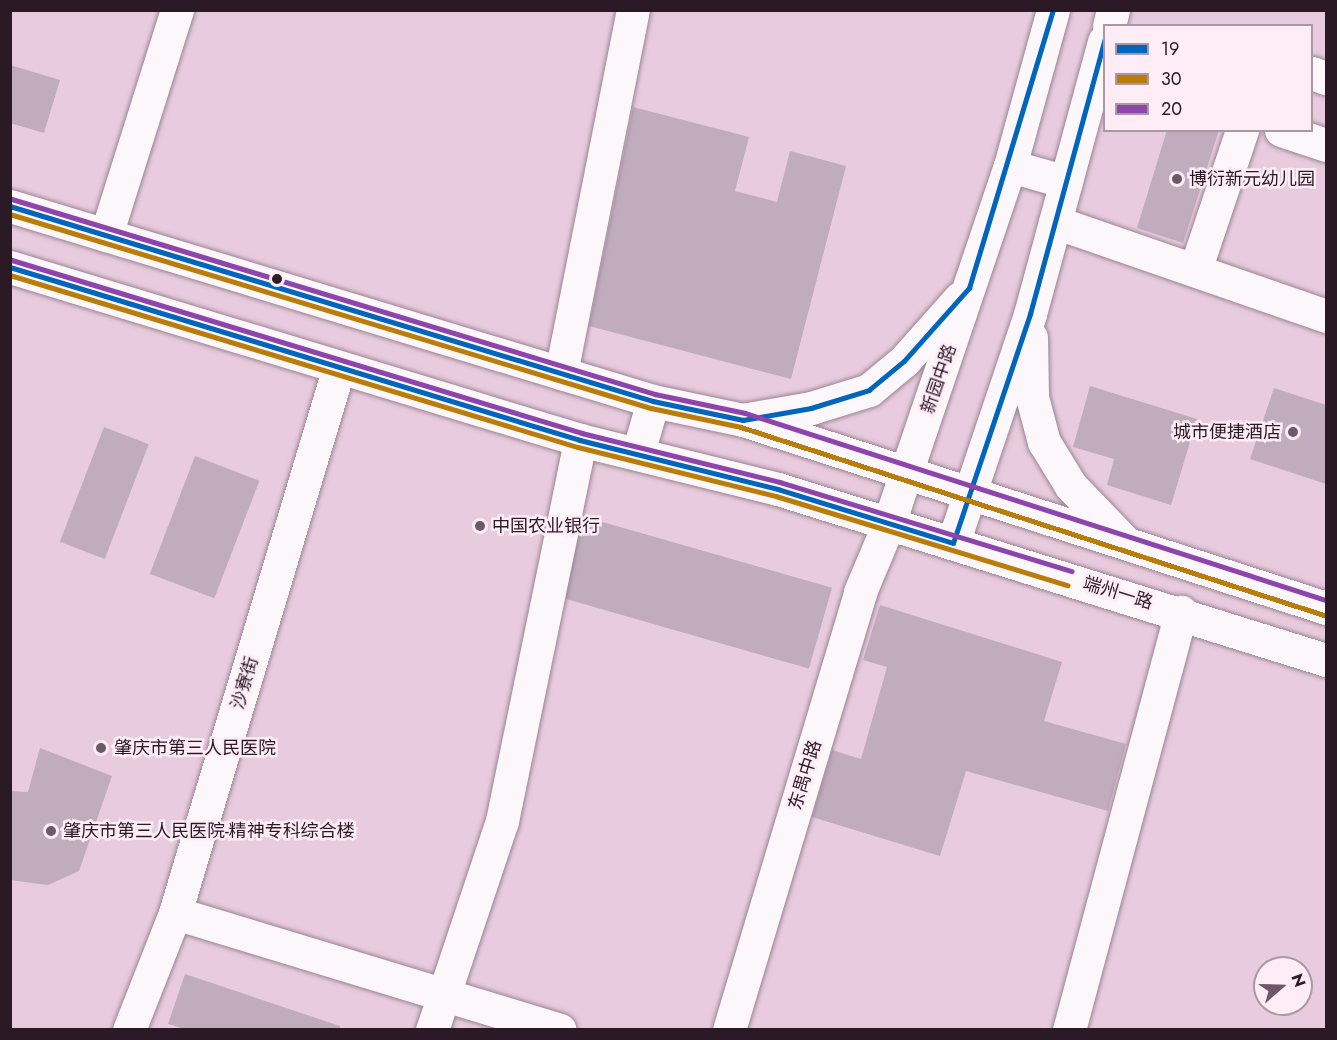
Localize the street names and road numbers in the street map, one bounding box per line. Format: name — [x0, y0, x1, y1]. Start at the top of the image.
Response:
street label: 新园中路 — [917, 341, 961, 417]
street label: 端州一路 — [1080, 572, 1156, 614]
street label: 沙寮街 — [227, 654, 263, 712]
street label: 东禺中路 — [784, 737, 826, 813]

